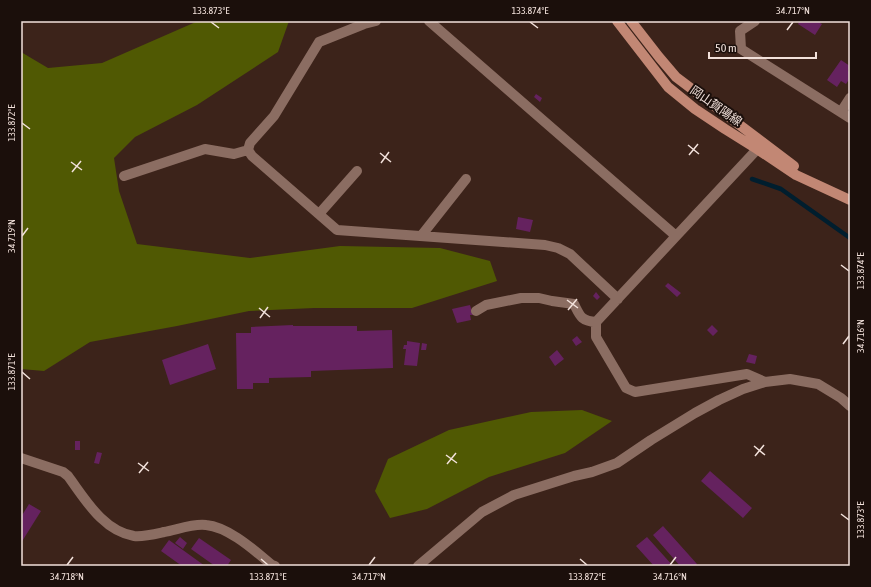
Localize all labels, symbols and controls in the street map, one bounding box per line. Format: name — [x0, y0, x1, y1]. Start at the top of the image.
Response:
text: 133.873°E — [193, 5, 230, 16]
text: 133.874°E — [512, 5, 549, 16]
text: 34.717°N — [776, 5, 810, 16]
scale bar — [709, 34, 816, 60]
text: 50 m — [715, 41, 737, 55]
street label: 岡山賀陽線 — [687, 83, 745, 129]
text: 133.872°E — [6, 104, 17, 142]
text: 34.719°N — [6, 219, 17, 253]
text: 133.874°E — [855, 252, 866, 290]
text: 34.716°N — [855, 319, 866, 353]
text: 133.871°E — [6, 353, 17, 391]
text: 133.873°E — [855, 501, 866, 539]
text: 34.718°N — [50, 571, 84, 582]
text: 133.871°E — [250, 571, 287, 582]
text: 34.717°N — [352, 571, 386, 582]
text: 133.872°E — [569, 571, 606, 582]
text: 34.716°N — [653, 571, 687, 582]

